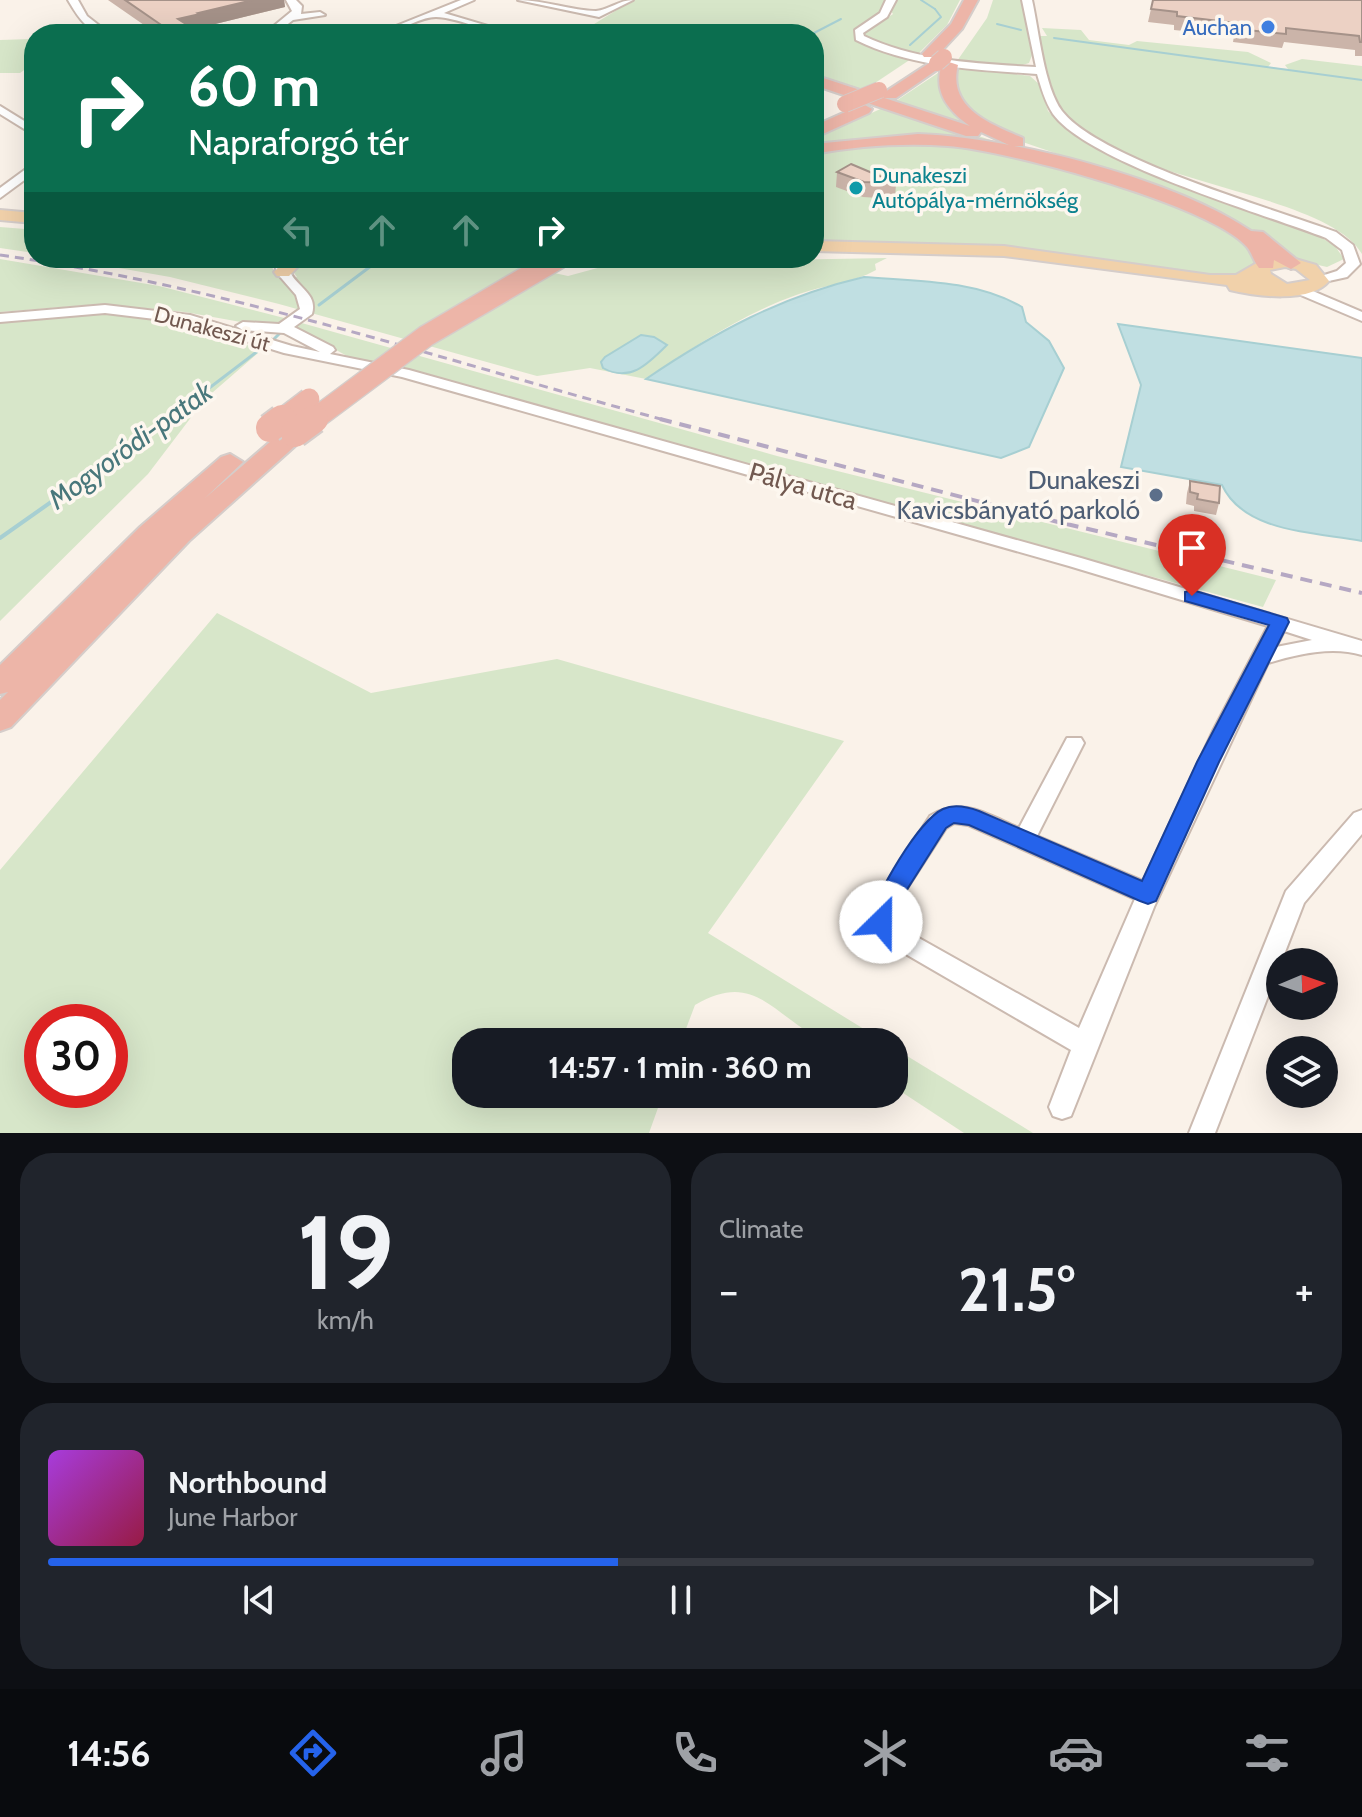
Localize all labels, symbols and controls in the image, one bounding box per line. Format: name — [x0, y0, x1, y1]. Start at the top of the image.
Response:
place label: Auchan — [1182, 14, 1252, 41]
marker: Auchan — [1259, 18, 1277, 36]
text: 60 m — [188, 52, 320, 120]
icon: right — [56, 56, 160, 160]
text: Napraforgó tér — [188, 120, 409, 164]
place label: Dunakeszi Autópálya-mérnökség — [872, 162, 1079, 214]
marker: Dunakeszi Autópálya-mérnökség — [847, 179, 865, 197]
icon: left — [276, 208, 320, 252]
icon: ahead — [360, 208, 404, 252]
icon: ahead — [444, 208, 488, 252]
icon: right — [528, 208, 572, 252]
street label: Dunakeszi út — [151, 301, 273, 358]
water label: Mogyoródi-patak — [40, 373, 220, 517]
street label: Pálya utca — [745, 455, 861, 517]
place label: Dunakeszi Kavicsbányató parkoló — [896, 464, 1140, 526]
marker: Dunakeszi Kavicsbányató parkoló — [1147, 486, 1165, 504]
pin — [1158, 514, 1226, 596]
icon: arrive — [1170, 526, 1214, 570]
position arrow — [839, 880, 923, 964]
north arrow — [1266, 948, 1338, 1020]
map controls — [1266, 948, 1338, 1108]
speed limit sign: 30 — [24, 1004, 128, 1108]
button: layers — [1266, 1036, 1338, 1108]
text: 14:57 · 1 min · 360 m — [548, 1049, 812, 1086]
text: 19 — [297, 1189, 394, 1315]
text: Climate — [719, 1213, 804, 1245]
text: 21.5° — [958, 1253, 1075, 1326]
text: − — [719, 1264, 738, 1317]
text: + — [1295, 1264, 1314, 1317]
text: km/h — [317, 1304, 374, 1336]
text: Northbound — [168, 1464, 327, 1501]
text: June Harbor — [168, 1501, 297, 1533]
icon: previous — [237, 1578, 281, 1622]
icon: pause — [659, 1578, 703, 1622]
icon: next — [1081, 1578, 1125, 1622]
icon: directions — [285, 1725, 341, 1781]
icon: music — [476, 1725, 532, 1781]
icon: phone — [667, 1725, 723, 1781]
icon: climate — [857, 1725, 913, 1781]
icon: car — [1048, 1725, 1104, 1781]
icon: filters — [1239, 1725, 1295, 1781]
text: 14:56 — [67, 1731, 151, 1775]

